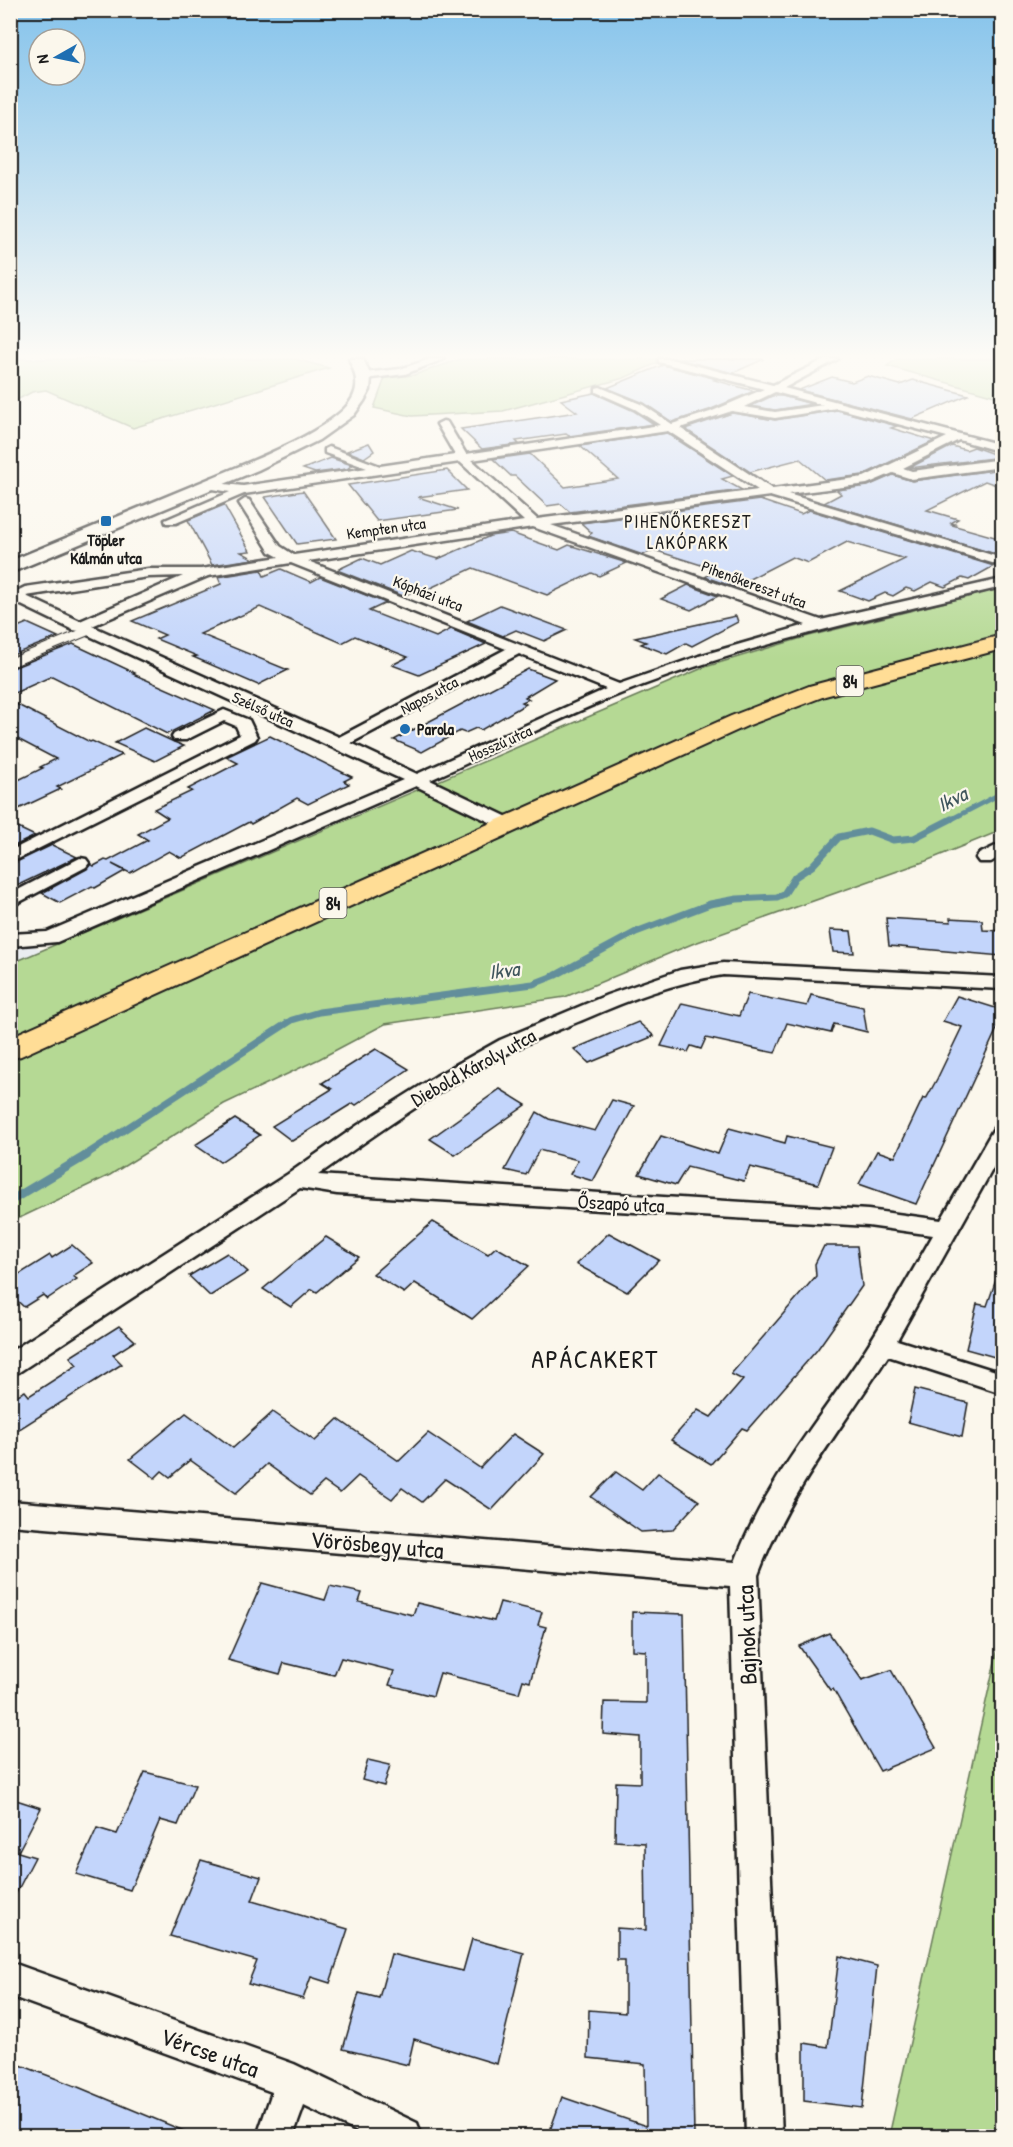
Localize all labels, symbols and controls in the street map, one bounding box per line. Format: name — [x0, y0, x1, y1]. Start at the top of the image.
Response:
north arrow — [27, 27, 87, 87]
text: N — [31, 53, 54, 65]
district label: PIHENŐKERESZT LAKÓPARK — [624, 509, 752, 555]
street label: Kempten utca — [345, 512, 427, 544]
marker: Töpler Kálmán utca — [99, 514, 113, 528]
place label: Töpler Kálmán utca — [70, 529, 142, 569]
street label: Pihenőkereszt utca — [698, 555, 810, 613]
street label: Kópházi utca — [390, 570, 466, 616]
road number: 84 — [836, 666, 864, 696]
street label: Napos utca — [396, 671, 462, 719]
street label: Szélső utca — [229, 686, 297, 732]
place label: Parola — [417, 718, 455, 740]
street label: Hosszú utca — [465, 719, 535, 767]
marker: Parola — [398, 722, 412, 736]
water label: Ikva — [932, 778, 975, 819]
road number: 84 — [320, 888, 346, 918]
water label: Ikva — [487, 953, 524, 986]
street label: Diebold Károly utca — [406, 1021, 540, 1112]
street label: Őszapó utca — [577, 1187, 665, 1219]
district label: APÁCAKERT — [531, 1341, 659, 1376]
street label: Vörösbegy utca — [309, 1522, 445, 1566]
street label: Bajnok utca — [728, 1585, 764, 1685]
street label: Vércse utca — [156, 2019, 264, 2085]

